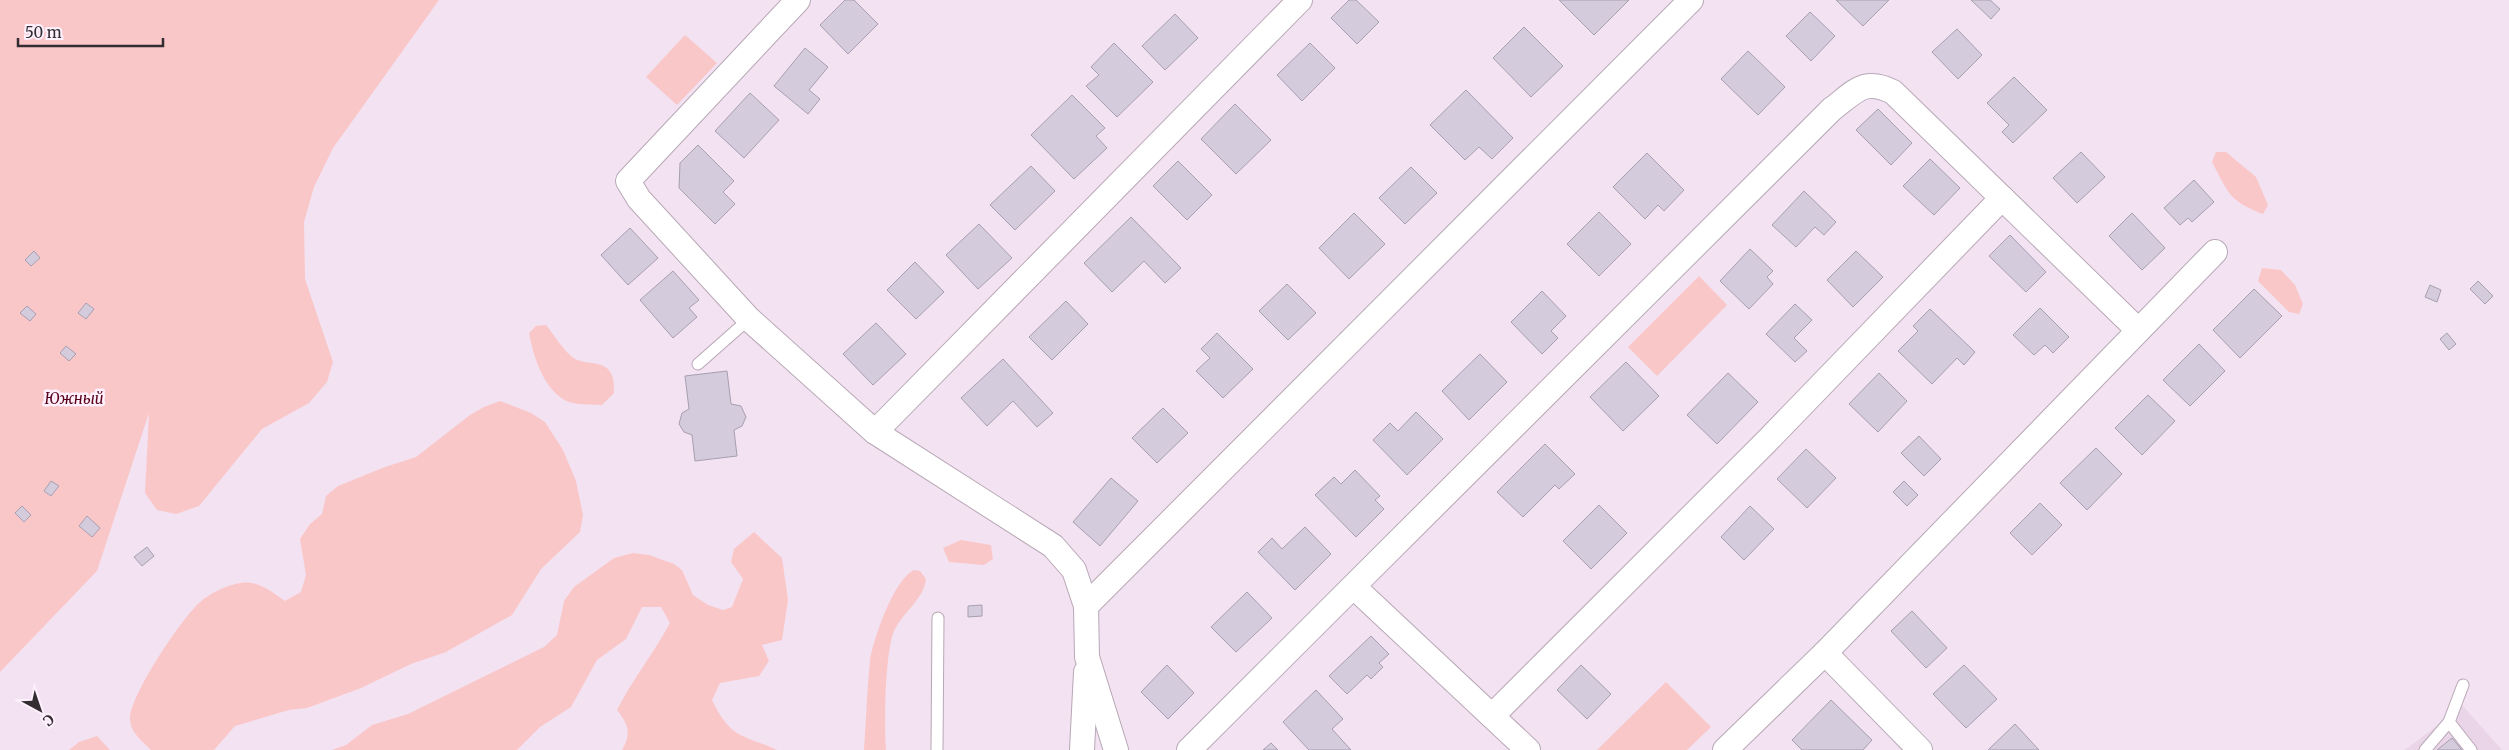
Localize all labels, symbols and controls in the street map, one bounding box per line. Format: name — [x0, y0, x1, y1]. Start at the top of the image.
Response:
scale bar — [18, 15, 162, 47]
text: 50 m — [25, 23, 62, 42]
park label: Южный — [44, 389, 104, 408]
north arrow — [15, 685, 65, 735]
text: С — [39, 710, 58, 730]

